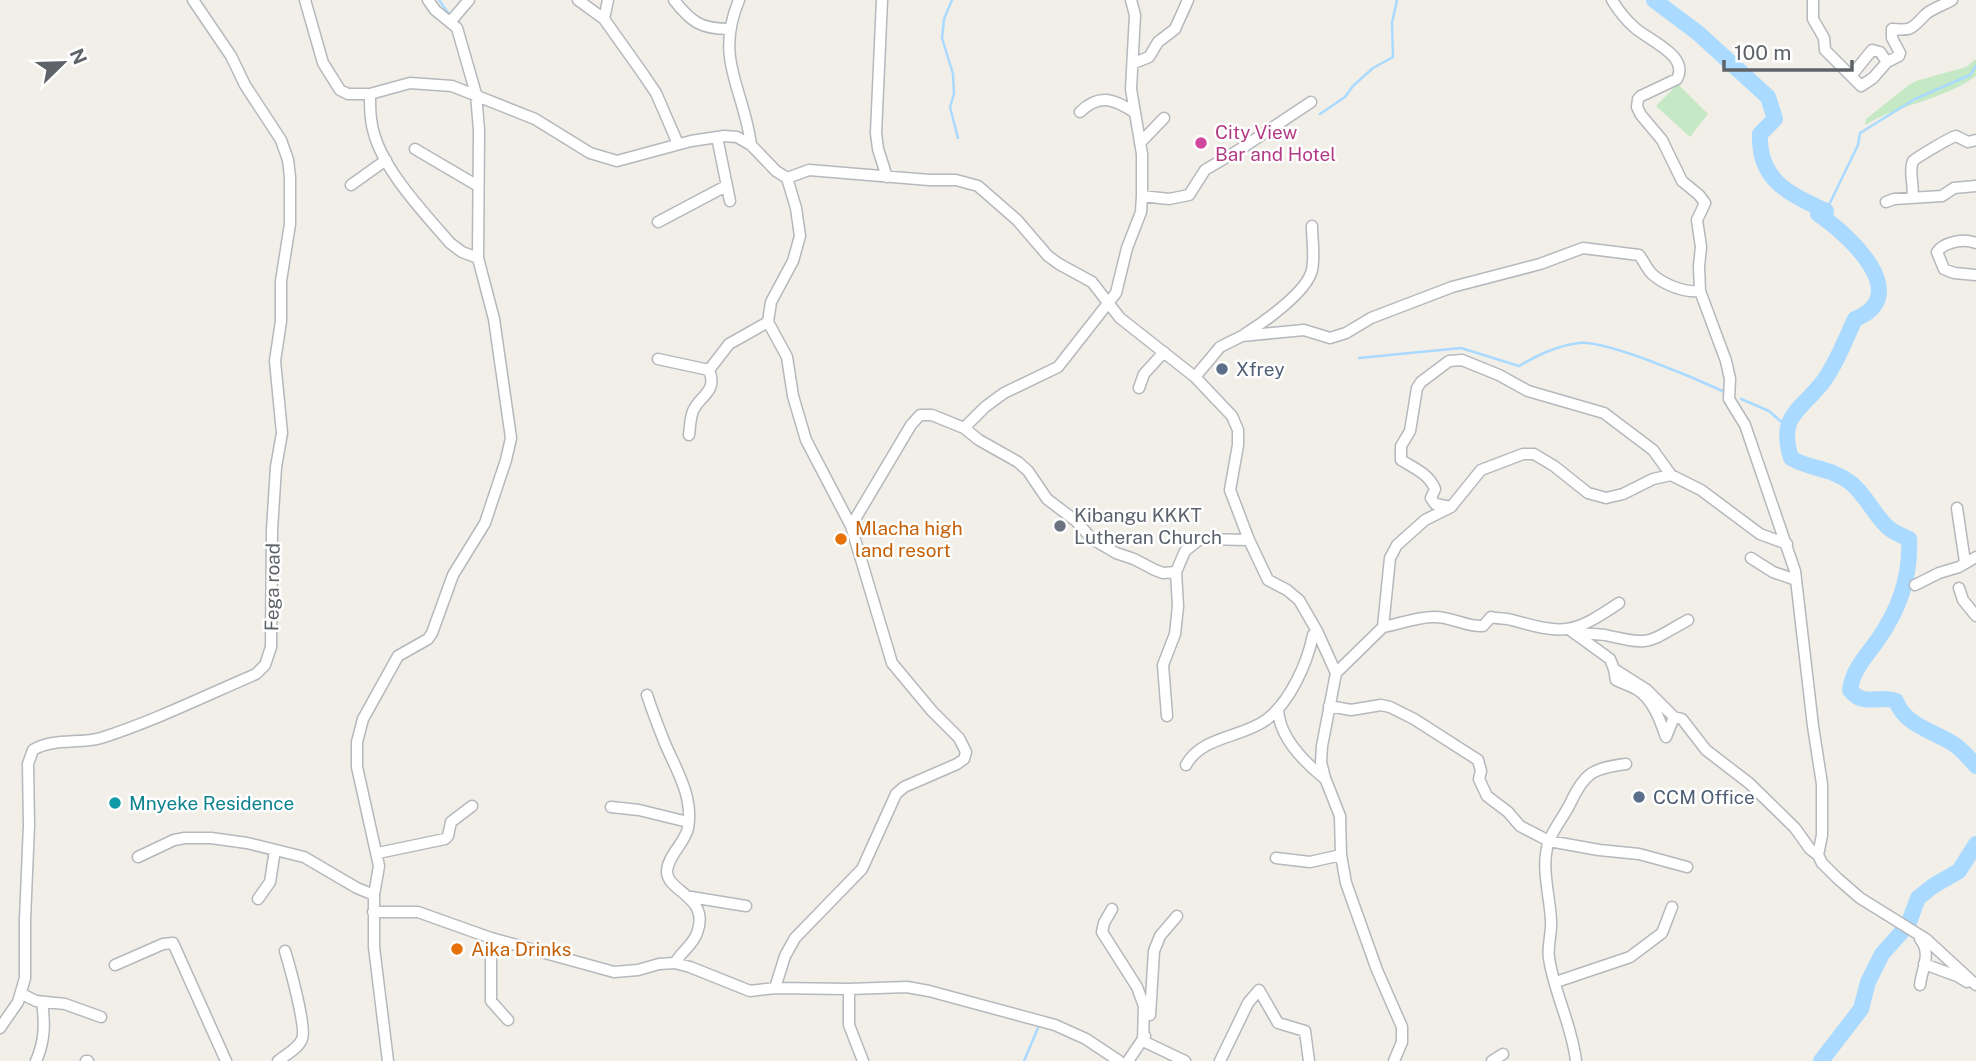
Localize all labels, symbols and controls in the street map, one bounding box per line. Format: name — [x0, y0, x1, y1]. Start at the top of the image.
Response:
north arrow — [28, 28, 98, 98]
scale bar — [1724, 28, 1852, 72]
text: 100 m — [1734, 40, 1791, 65]
text: N — [66, 45, 92, 67]
place label: City View Bar and Hotel — [1215, 121, 1336, 165]
marker: City View Bar and Hotel — [1193, 135, 1209, 151]
place label: Xfrey — [1236, 358, 1285, 380]
marker: Xfrey — [1214, 361, 1230, 377]
place label: Kibangu KKKT Lutheran Church — [1074, 504, 1222, 548]
place label: Mlacha high land resort — [855, 517, 963, 561]
marker: Kibangu KKKT Lutheran Church — [1052, 518, 1068, 534]
marker: Mlacha high land resort — [833, 531, 849, 547]
street label: Fega road — [260, 543, 284, 631]
place label: CCM Office — [1653, 786, 1755, 808]
marker: CCM Office — [1631, 789, 1647, 805]
place label: Mnyeke Residence — [129, 792, 294, 814]
marker: Mnyeke Residence — [107, 795, 123, 811]
place label: Aika Drinks — [471, 938, 571, 960]
marker: Aika Drinks — [449, 941, 465, 957]

